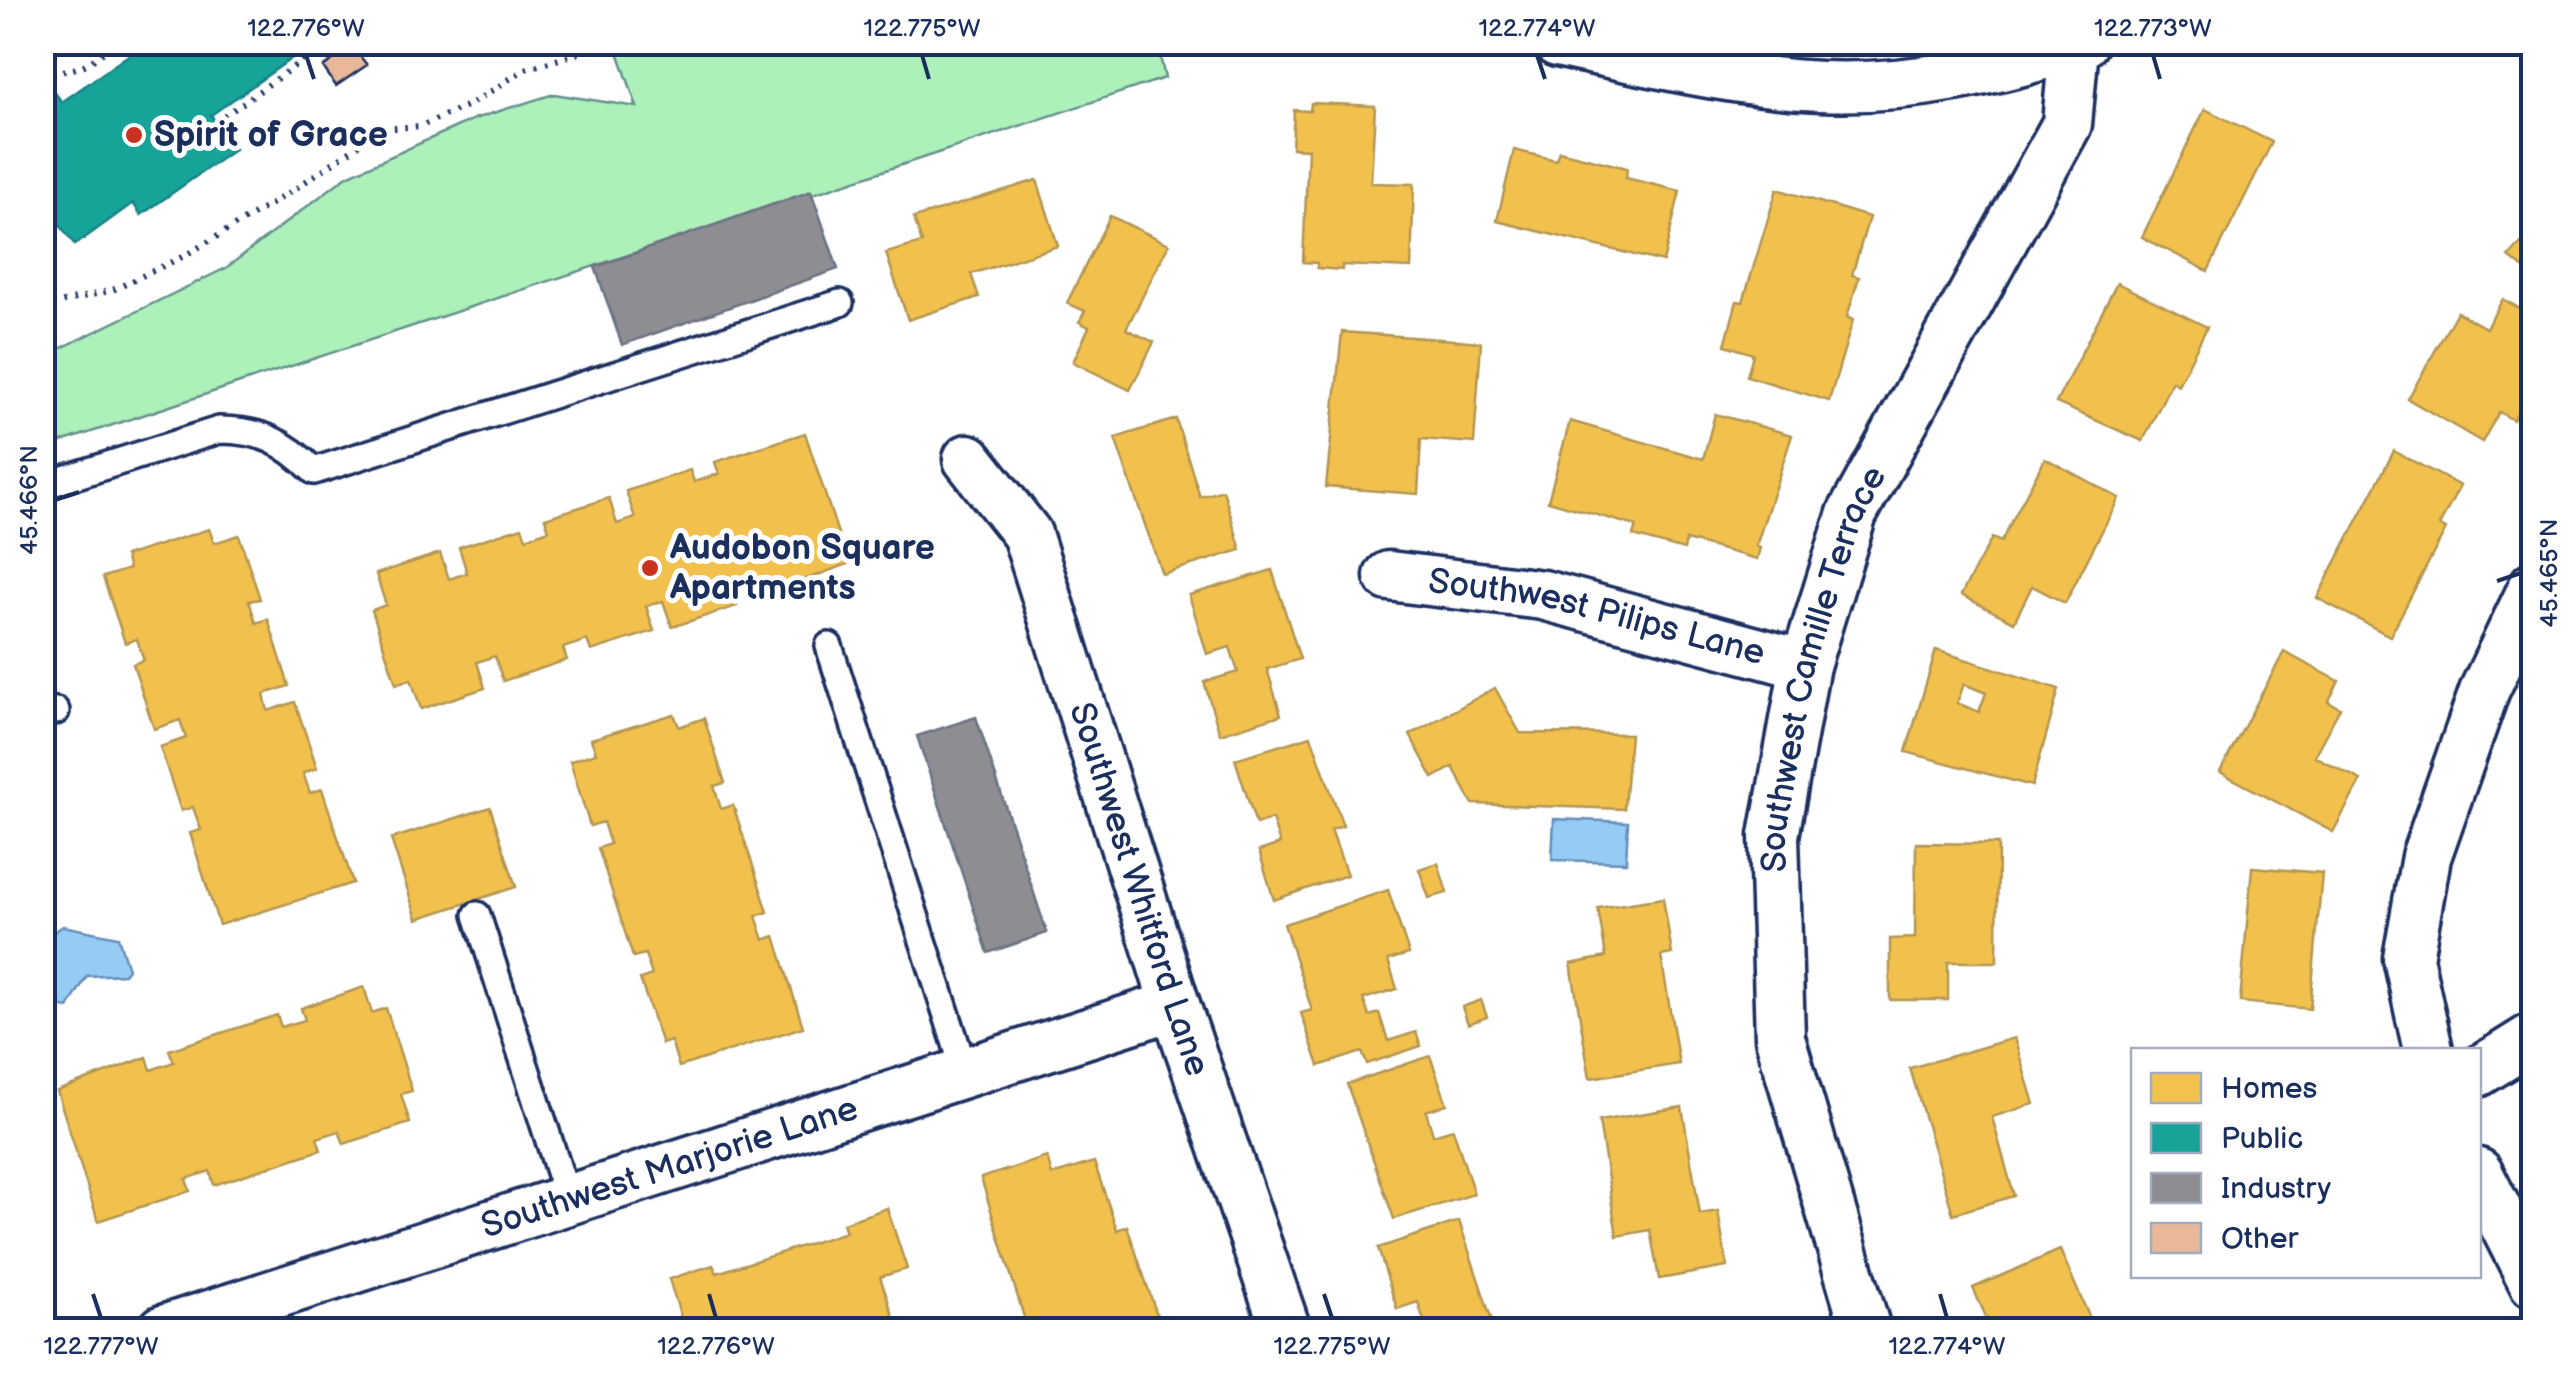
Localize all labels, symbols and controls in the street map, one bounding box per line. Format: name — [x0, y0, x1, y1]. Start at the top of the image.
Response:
text: 122.776°W — [247, 13, 365, 44]
text: 122.775°W — [864, 13, 981, 44]
text: 122.774°W — [1478, 13, 1596, 44]
text: 122.773°W — [2094, 13, 2212, 44]
place label: Spirit of Grace — [154, 114, 388, 157]
marker: Spirit of Grace — [123, 124, 145, 146]
text: 45.466°N — [14, 445, 45, 555]
street label: Southwest Camille Terrace — [1752, 458, 1896, 873]
text: 45.465°N — [2534, 518, 2565, 628]
place label: Audobon Square Apartments — [669, 527, 935, 610]
marker: Audobon Square Apartments — [639, 557, 661, 579]
street label: Southwest Pilips Lane — [1426, 560, 1770, 675]
street label: Southwest Whitford Lane — [1060, 697, 1219, 1082]
legend — [2131, 1048, 2481, 1278]
text: Homes — [2221, 1071, 2318, 1107]
street label: Southwest Marjorie Lane — [476, 1087, 863, 1248]
text: Public — [2221, 1121, 2303, 1157]
text: Industry — [2221, 1171, 2332, 1207]
text: Other — [2221, 1221, 2299, 1257]
text: 122.777°W — [43, 1331, 159, 1362]
text: 122.776°W — [657, 1331, 775, 1362]
text: 122.775°W — [1274, 1331, 1391, 1362]
text: 122.774°W — [1888, 1331, 2006, 1362]

